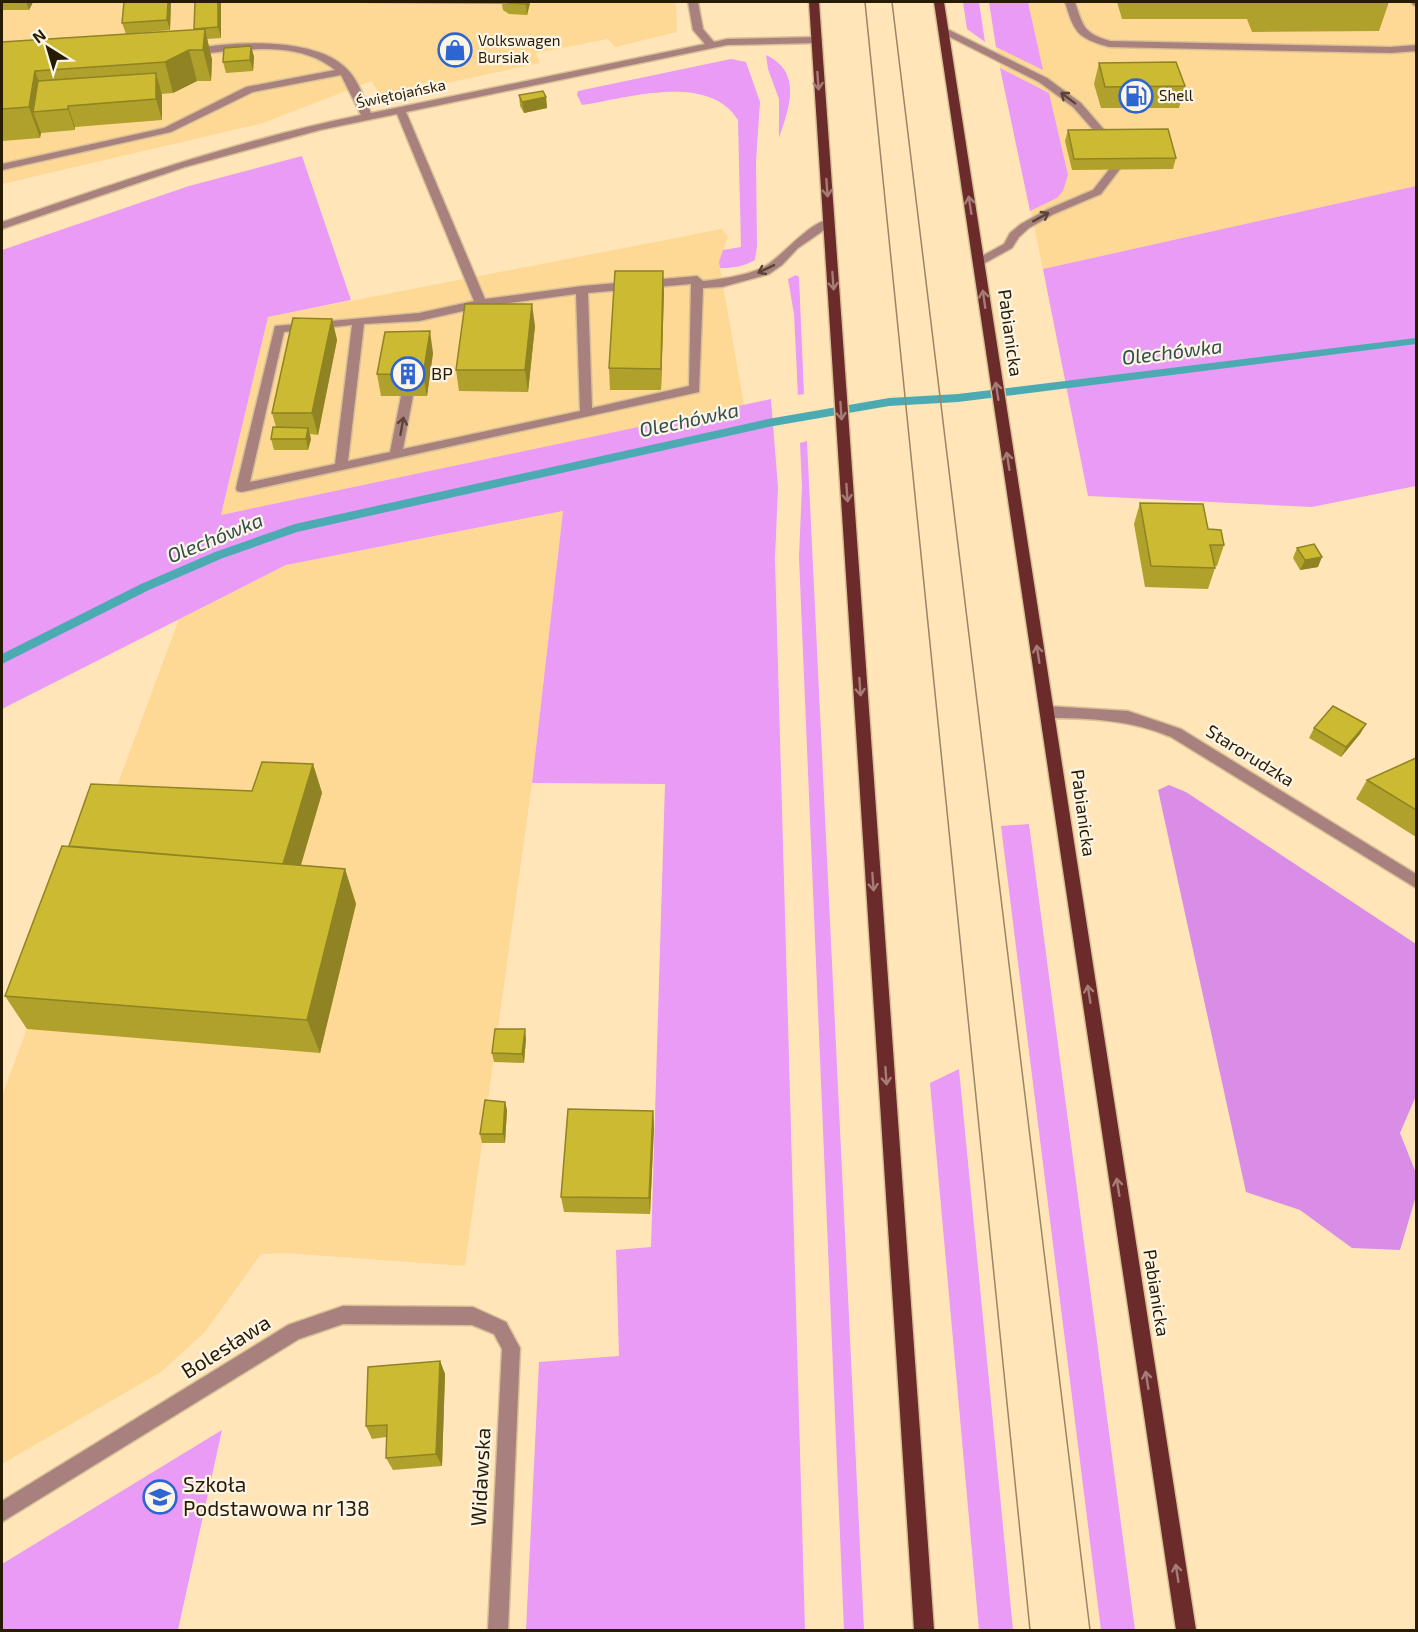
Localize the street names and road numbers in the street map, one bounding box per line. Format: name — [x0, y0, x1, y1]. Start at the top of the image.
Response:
street label: Świętojańska — [354, 75, 447, 112]
street label: Pabianicka — [994, 288, 1028, 378]
street label: Starorudzka — [1202, 719, 1299, 791]
street label: Pabianicka — [1067, 768, 1101, 858]
street label: Pabianicka — [1139, 1248, 1175, 1338]
street label: Bolesława — [176, 1309, 274, 1383]
street label: Widawska — [464, 1427, 495, 1527]

